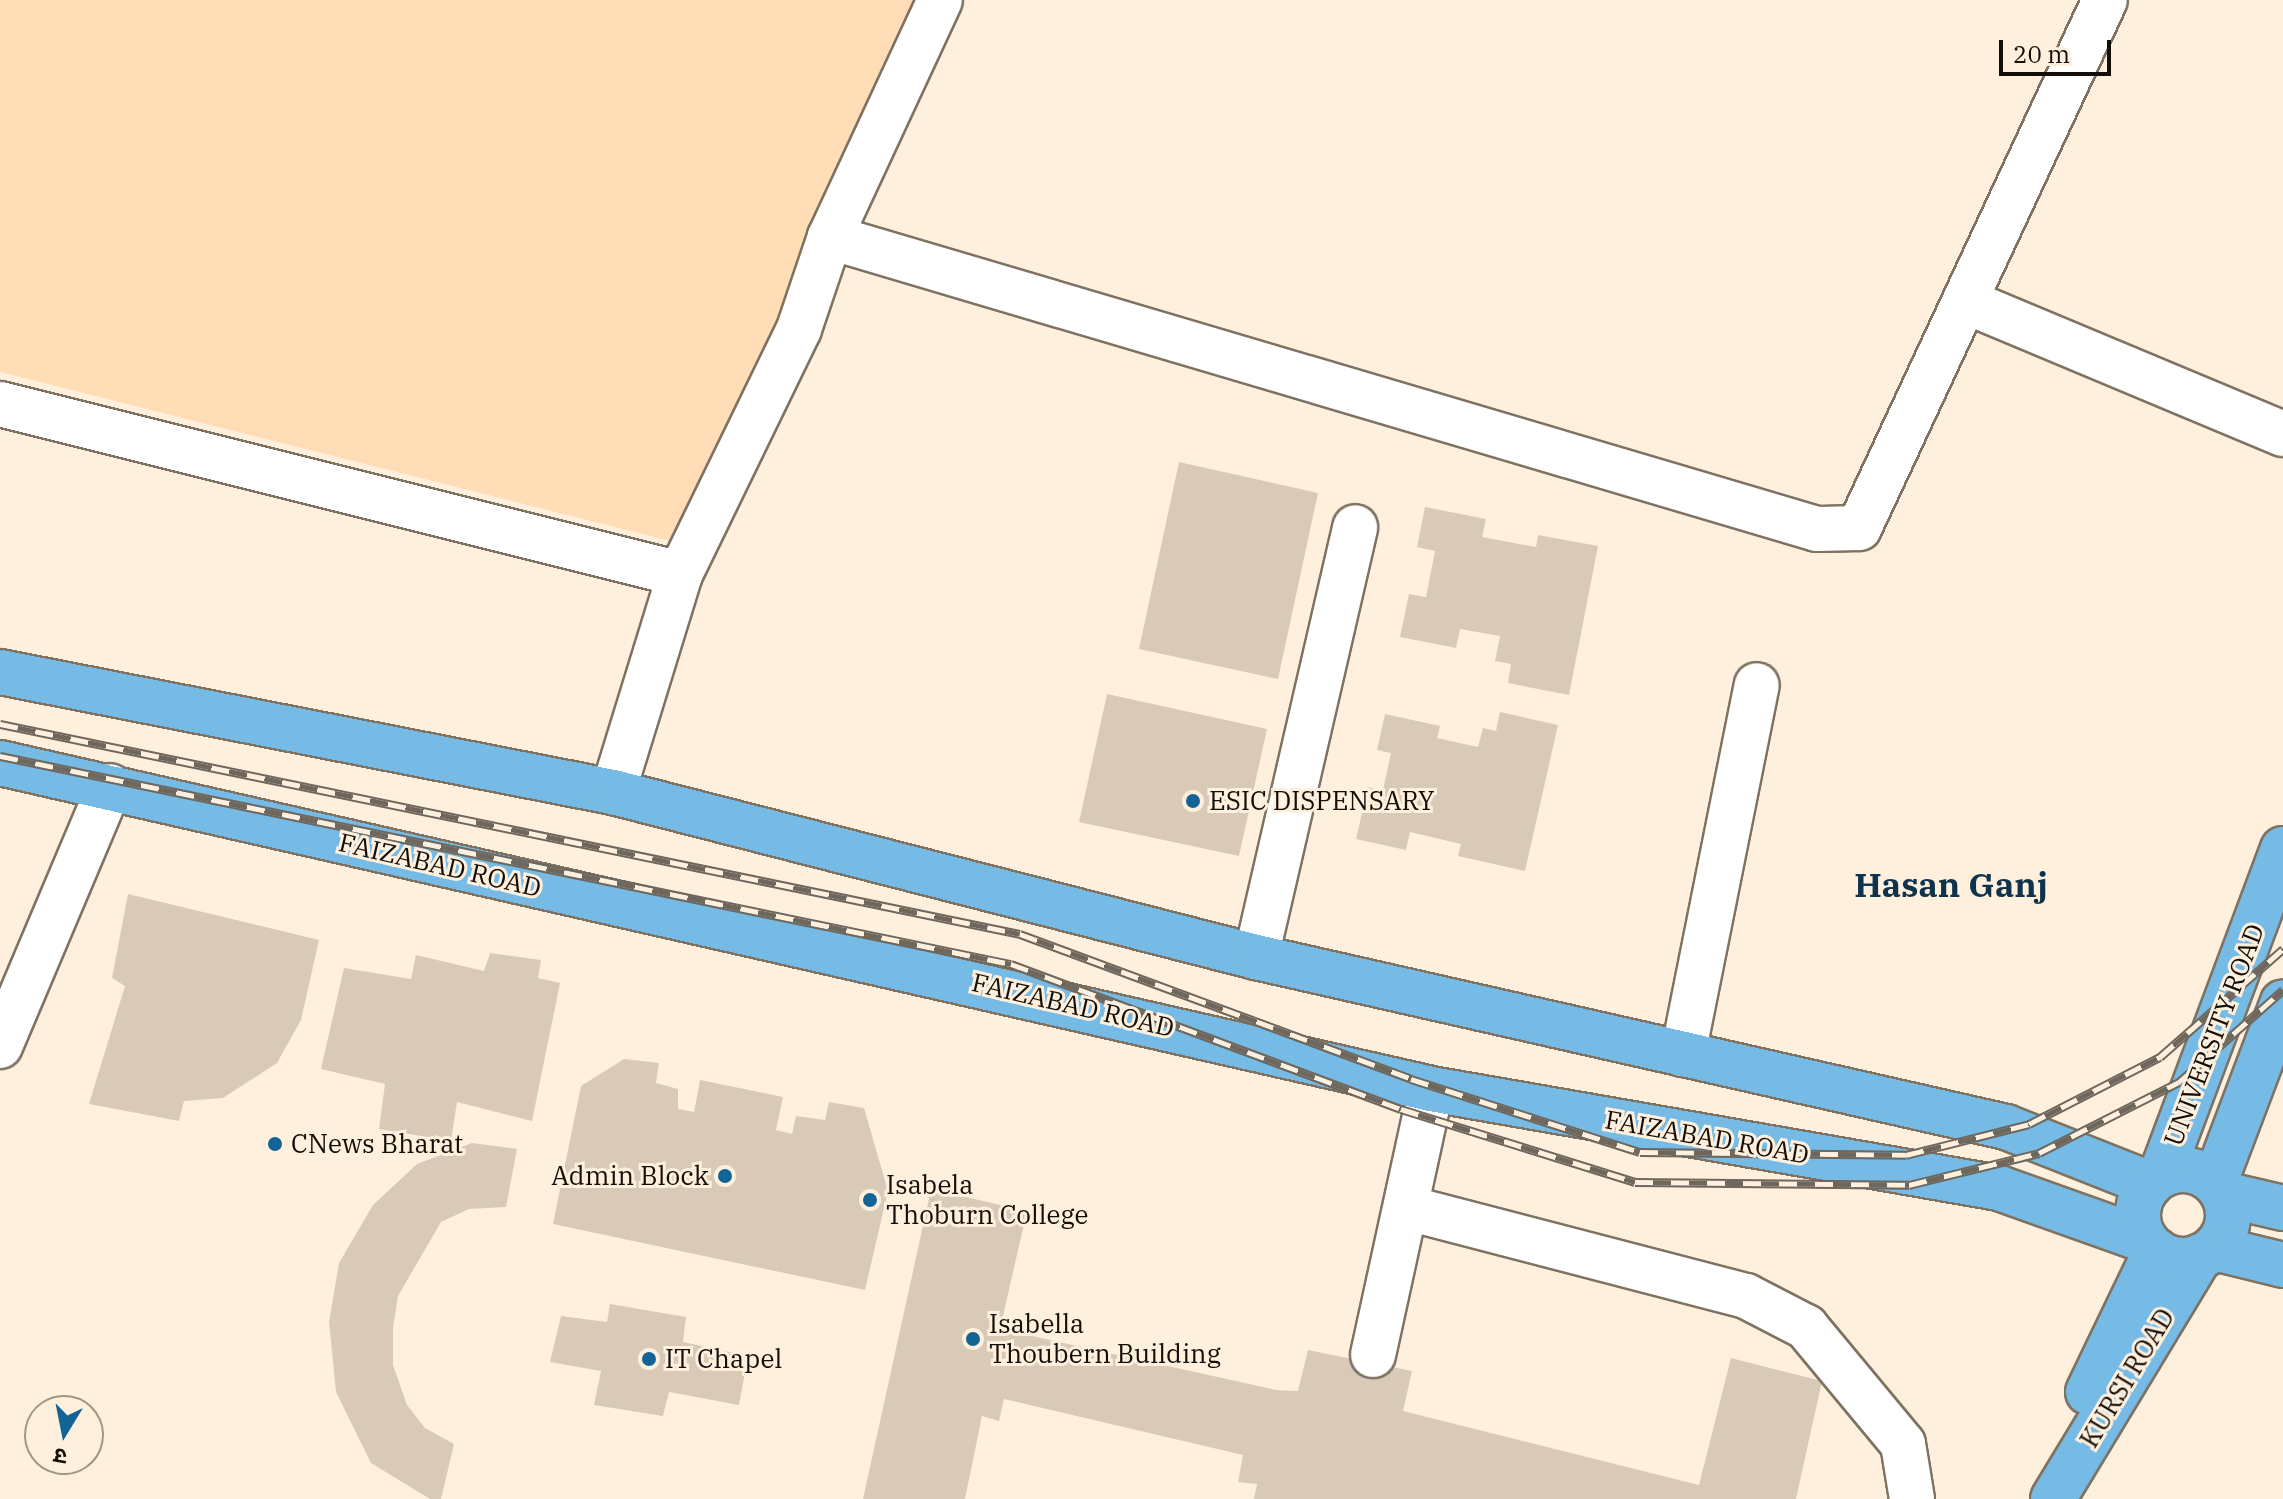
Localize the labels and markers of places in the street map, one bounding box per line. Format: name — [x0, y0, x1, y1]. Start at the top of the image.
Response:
place label: ESIC DISPENSARY — [1209, 785, 1435, 817]
marker: ESIC DISPENSARY — [1184, 792, 1202, 810]
place label: CNews Bharat — [291, 1128, 463, 1160]
marker: CNews Bharat — [266, 1135, 284, 1153]
place label: Admin Block — [551, 1160, 709, 1192]
marker: Admin Block — [716, 1167, 734, 1185]
place label: Isabela Thoburn College — [886, 1169, 1088, 1230]
marker: Isabela Thoburn College — [861, 1191, 879, 1209]
place label: Isabella Thoubern Building — [989, 1308, 1221, 1370]
marker: Isabella Thoubern Building — [964, 1330, 982, 1348]
place label: IT Chapel — [665, 1343, 782, 1375]
marker: IT Chapel — [640, 1350, 658, 1368]

